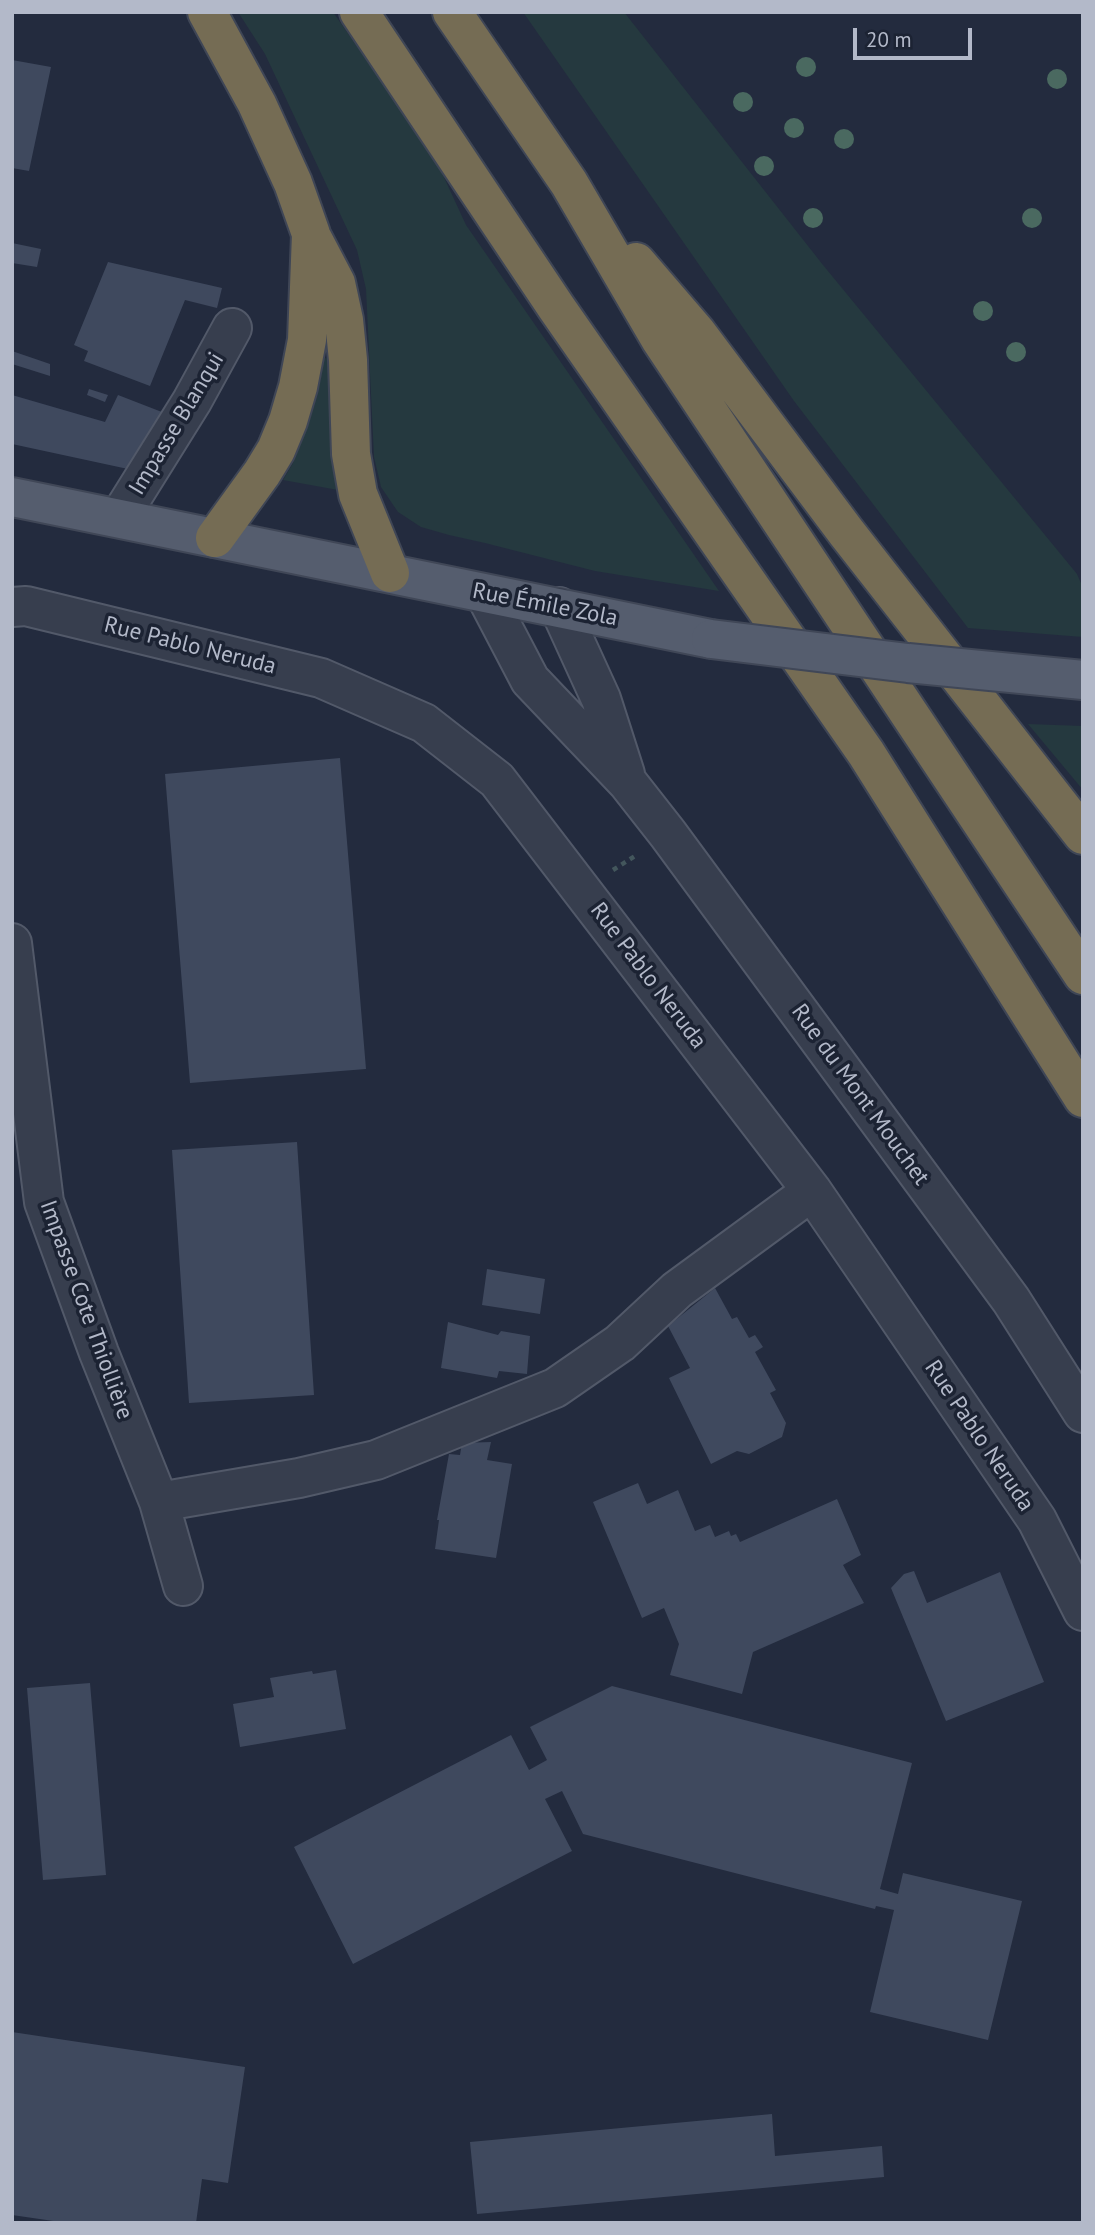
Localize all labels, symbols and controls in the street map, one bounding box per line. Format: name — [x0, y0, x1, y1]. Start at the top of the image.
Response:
scale bar — [857, 14, 976, 58]
text: 20 m — [866, 26, 912, 53]
street label: Impasse Blanqui — [124, 348, 230, 500]
street label: Rue Émile Zola — [470, 577, 620, 633]
street label: Rue Pablo Neruda — [101, 611, 279, 681]
street label: Rue Pablo Neruda — [584, 897, 712, 1055]
street label: Rue du Mont Mouchet — [785, 999, 935, 1191]
street label: Impasse Cote Thiollière — [34, 1197, 138, 1423]
street label: Rue Pablo Neruda — [918, 1355, 1040, 1517]

